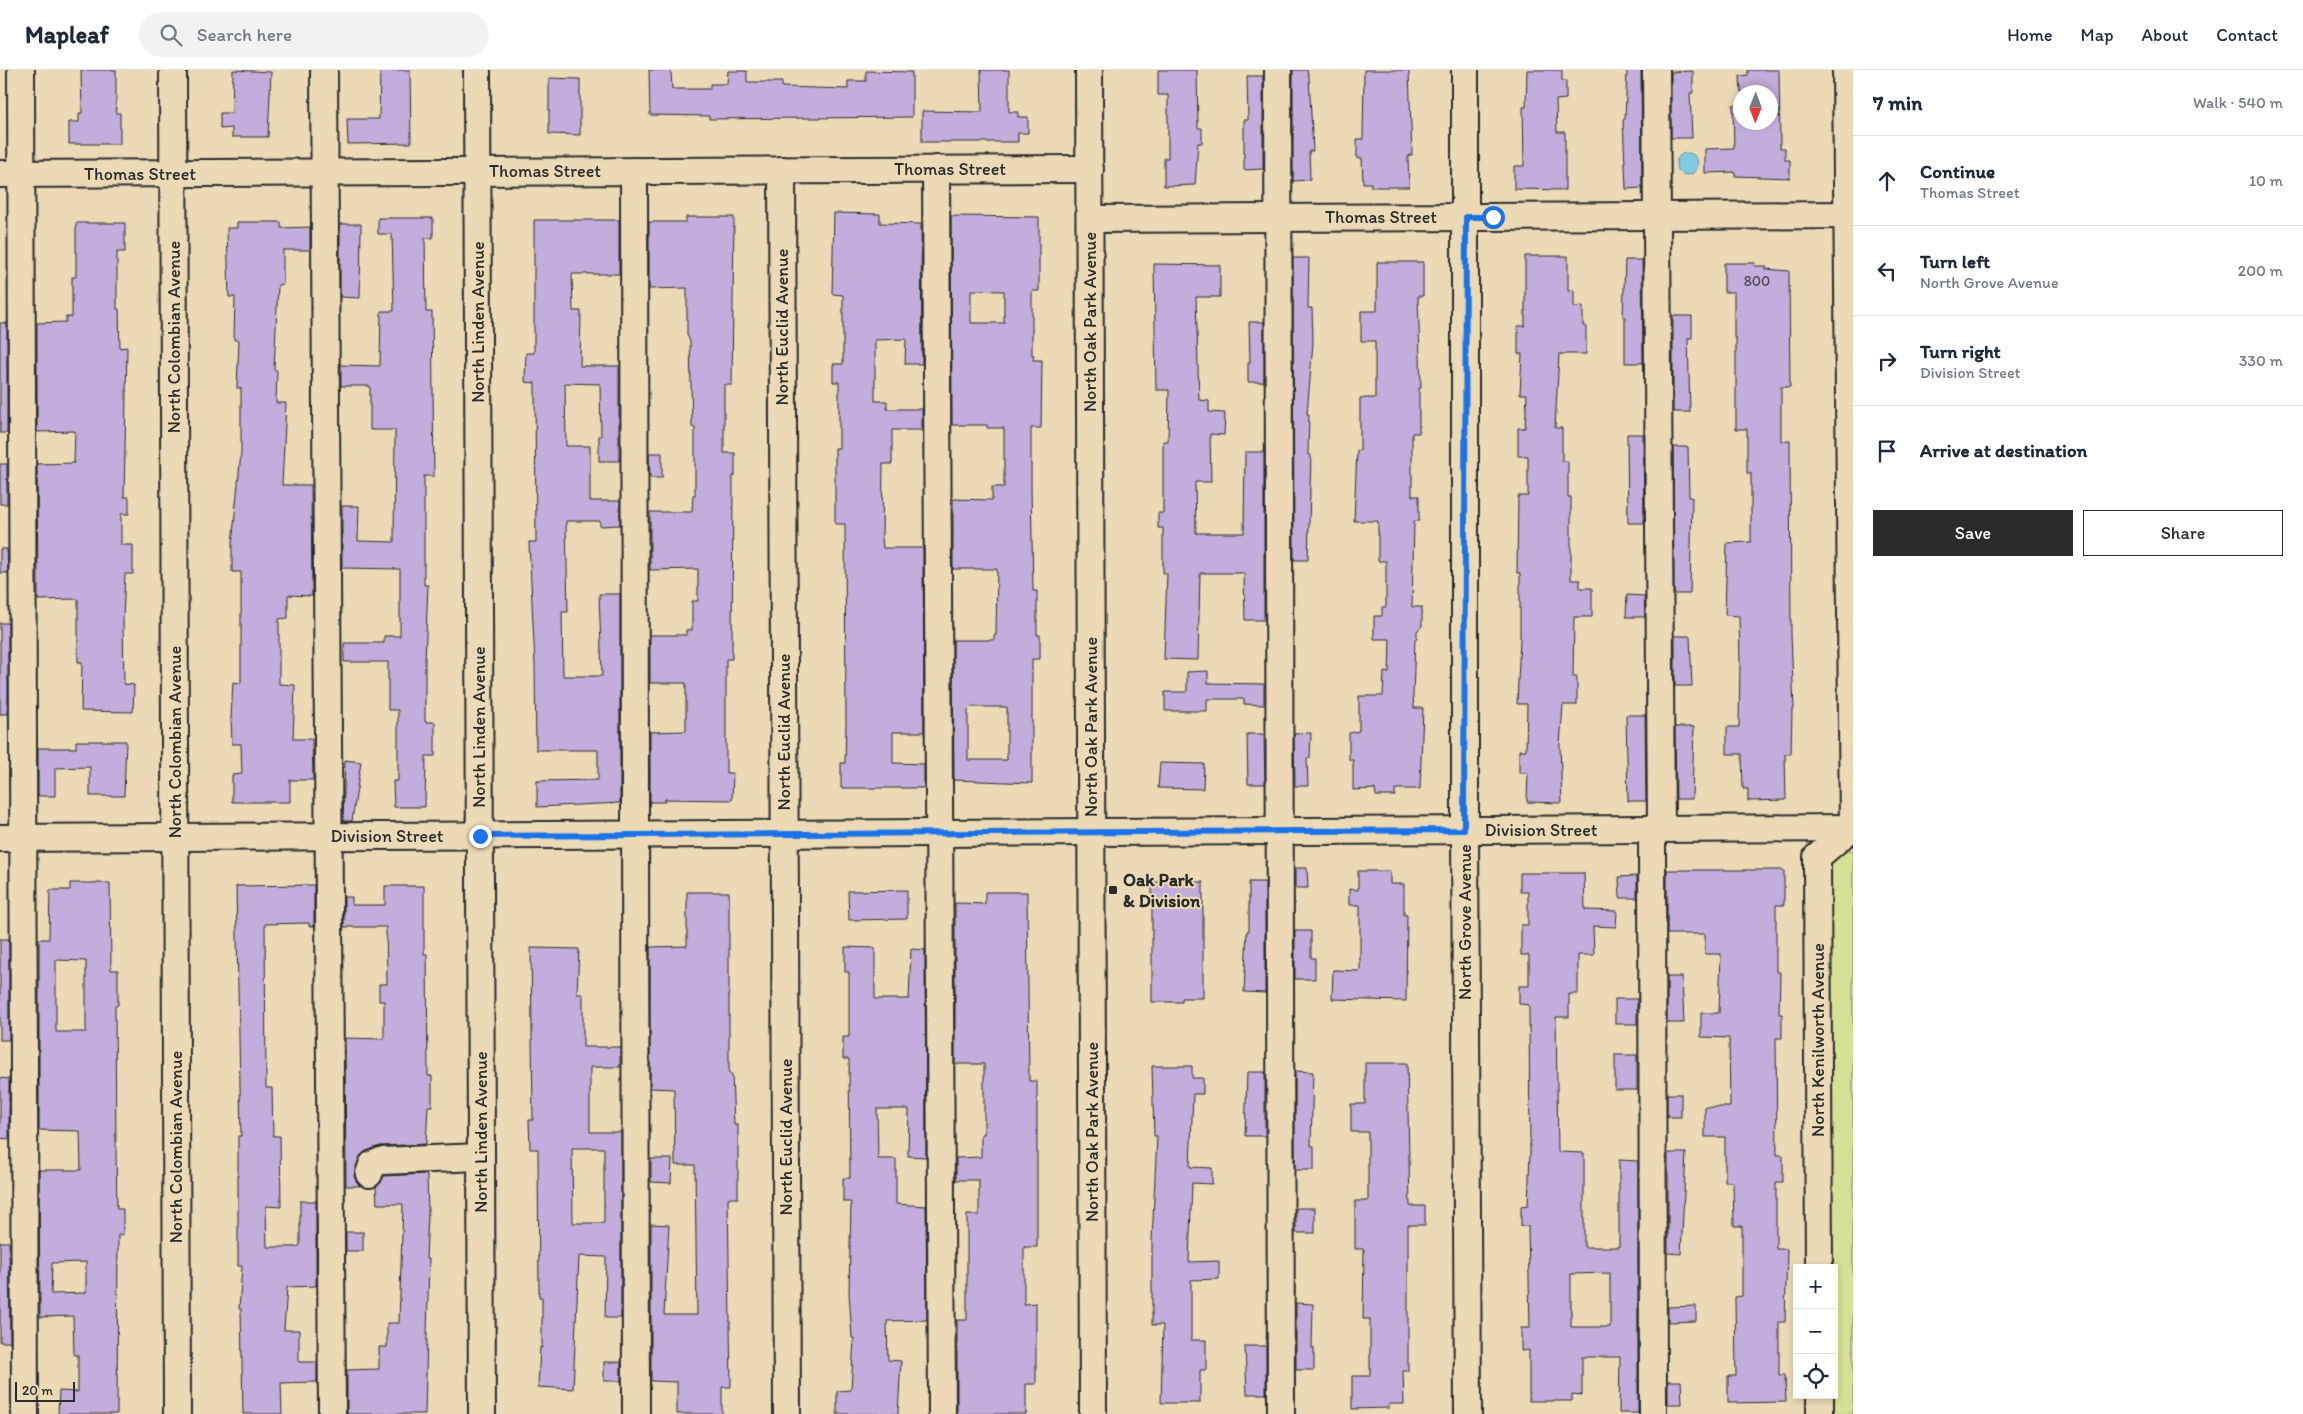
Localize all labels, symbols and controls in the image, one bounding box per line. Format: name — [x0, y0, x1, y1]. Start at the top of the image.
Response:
search box — [139, 12, 489, 57]
text: Mapleaf — [25, 20, 109, 49]
icon: search — [157, 21, 185, 49]
text: Search here — [197, 23, 292, 46]
text: Home — [2007, 24, 2053, 46]
text: Map — [2081, 24, 2114, 46]
text: About — [2142, 24, 2188, 46]
text: Contact — [2216, 24, 2278, 46]
north arrow — [1733, 85, 1778, 130]
text: 7 min — [1873, 90, 1922, 115]
text: Walk · 540 m — [2193, 93, 2283, 112]
street label: Thomas Street — [894, 158, 1006, 180]
street label: Thomas Street — [489, 160, 601, 182]
text: Continue — [1920, 160, 1995, 183]
street label: Thomas Street — [84, 163, 196, 185]
icon: ahead — [1873, 167, 1901, 195]
text: 10 m — [2249, 171, 2283, 190]
text: Thomas Street — [1920, 183, 2020, 202]
street label: Thomas Street — [1325, 206, 1437, 228]
route start — [1482, 206, 1505, 229]
street label: North Oak Park Avenue — [1079, 232, 1101, 412]
street label: North Colombian Avenue — [163, 241, 185, 433]
street label: North Linden Avenue — [467, 241, 489, 403]
street label: North Euclid Avenue — [771, 249, 793, 405]
text: Turn left — [1920, 250, 1990, 273]
icon: left — [1873, 257, 1901, 285]
text: 200 m — [2238, 261, 2283, 280]
house number: 800 — [1744, 272, 1770, 290]
text: North Grove Avenue — [1920, 273, 2058, 292]
text: Turn right — [1920, 340, 2001, 363]
icon: right — [1873, 347, 1901, 375]
text: 330 m — [2239, 351, 2283, 370]
text: Division Street — [1920, 363, 2021, 382]
icon: arrive — [1873, 437, 1901, 465]
text: Arrive at destination — [1920, 439, 2087, 462]
button: Save — [1873, 510, 2073, 556]
button: Share — [2083, 510, 2283, 556]
street label: North Oak Park Avenue — [1080, 637, 1102, 817]
street label: North Colombian Avenue — [164, 646, 186, 838]
street label: North Linden Avenue — [468, 646, 490, 808]
street label: North Euclid Avenue — [773, 654, 795, 810]
street label: Division Street — [1484, 819, 1598, 841]
street label: Division Street — [330, 825, 444, 847]
route end — [469, 825, 492, 848]
street label: North Grove Avenue — [1454, 844, 1476, 1000]
place label: Oak Park & Division — [1123, 869, 1201, 912]
marker: Oak Park & Division — [1107, 884, 1119, 896]
street label: North Kenilworth Avenue — [1807, 943, 1829, 1137]
street label: North Oak Park Avenue — [1081, 1042, 1103, 1222]
street label: North Colombian Avenue — [165, 1051, 187, 1243]
street label: North Linden Avenue — [470, 1051, 492, 1213]
street label: North Euclid Avenue — [775, 1059, 797, 1215]
map controls — [1793, 1264, 1838, 1399]
button: + — [1793, 1264, 1838, 1309]
button: − — [1793, 1309, 1838, 1354]
button: locate — [1793, 1354, 1838, 1399]
scale bar — [15, 1379, 75, 1402]
text: 20 m — [22, 1382, 53, 1399]

